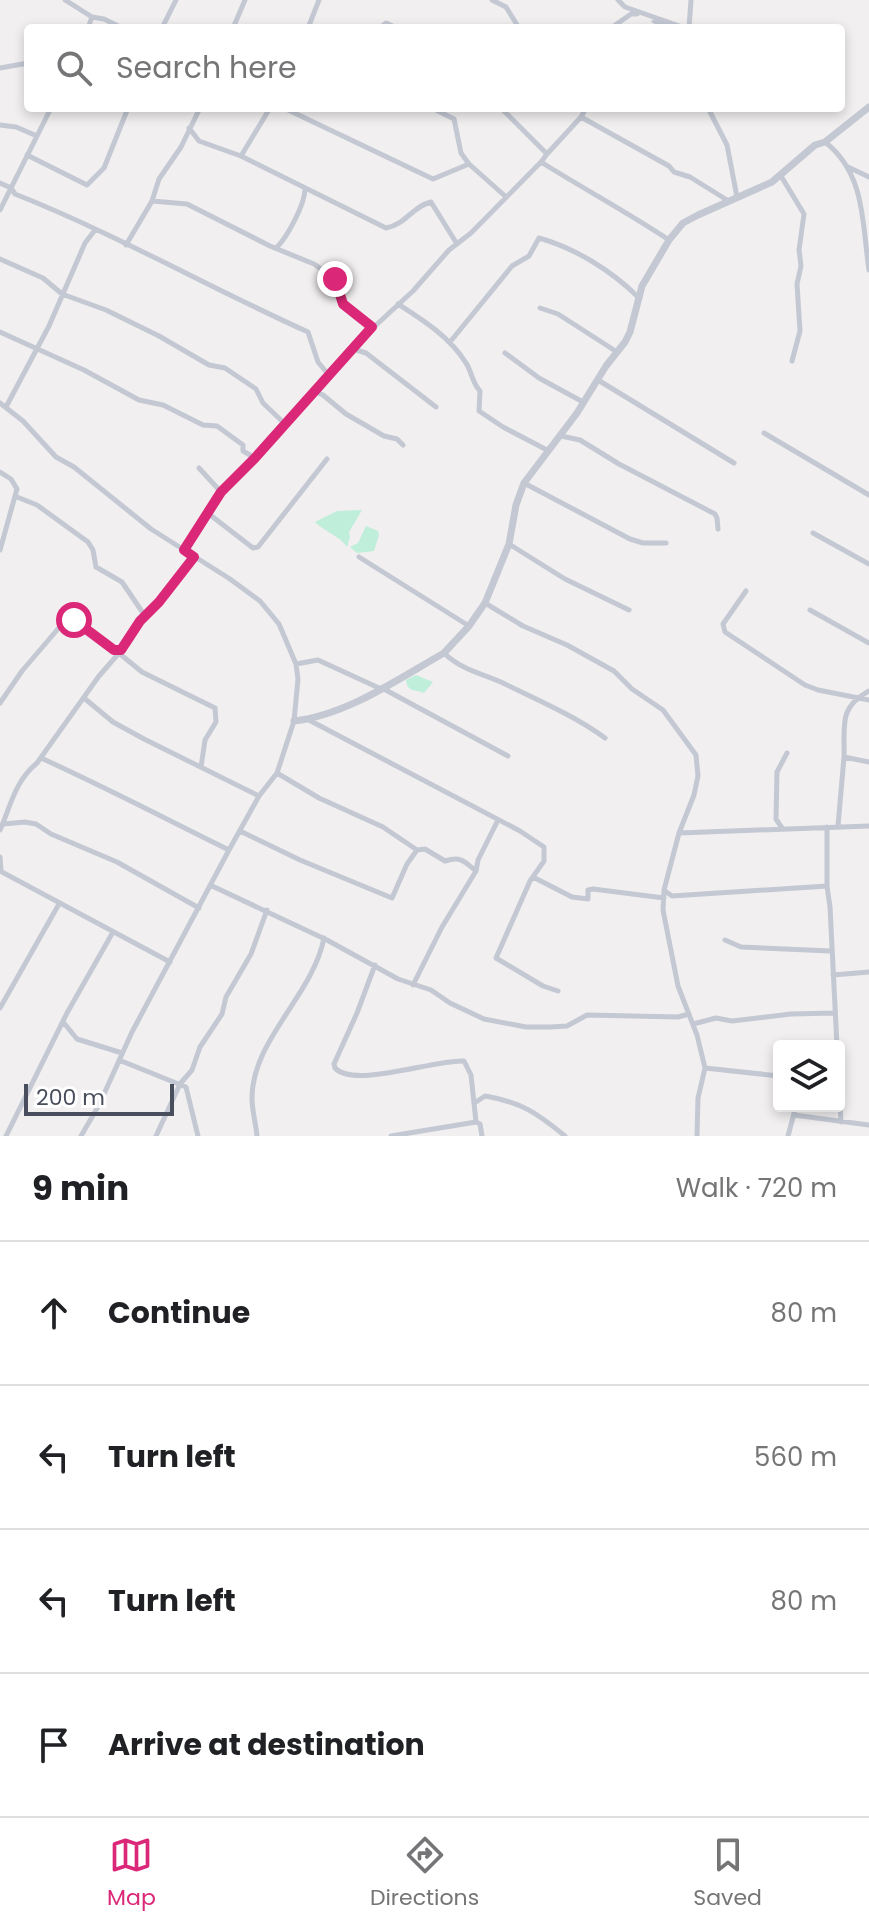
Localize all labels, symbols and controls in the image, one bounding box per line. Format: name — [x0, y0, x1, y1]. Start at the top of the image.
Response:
search box — [24, 24, 845, 112]
icon: search — [52, 46, 96, 90]
text: Search here — [116, 46, 297, 89]
route end — [317, 261, 353, 297]
route start — [56, 602, 92, 638]
map controls — [773, 1040, 845, 1112]
button: layers — [773, 1040, 845, 1112]
scale bar — [24, 1080, 174, 1116]
text: 200 m — [36, 1082, 105, 1113]
text: 9 min — [32, 1164, 129, 1212]
text: Walk · 720 m — [676, 1170, 837, 1206]
icon: ahead — [32, 1291, 76, 1335]
text: Continue — [108, 1291, 250, 1334]
text: 80 m — [771, 1295, 837, 1331]
icon: left — [32, 1435, 76, 1479]
text: Turn left — [108, 1435, 236, 1478]
text: 560 m — [754, 1439, 837, 1475]
icon: left — [32, 1579, 76, 1623]
text: Turn left — [108, 1579, 236, 1622]
text: 80 m — [771, 1583, 837, 1619]
icon: arrive — [32, 1723, 76, 1767]
text: Arrive at destination — [108, 1723, 425, 1766]
tab: Map — [107, 1833, 156, 1914]
tab: Directions — [370, 1833, 479, 1914]
tab: Saved — [693, 1833, 762, 1914]

